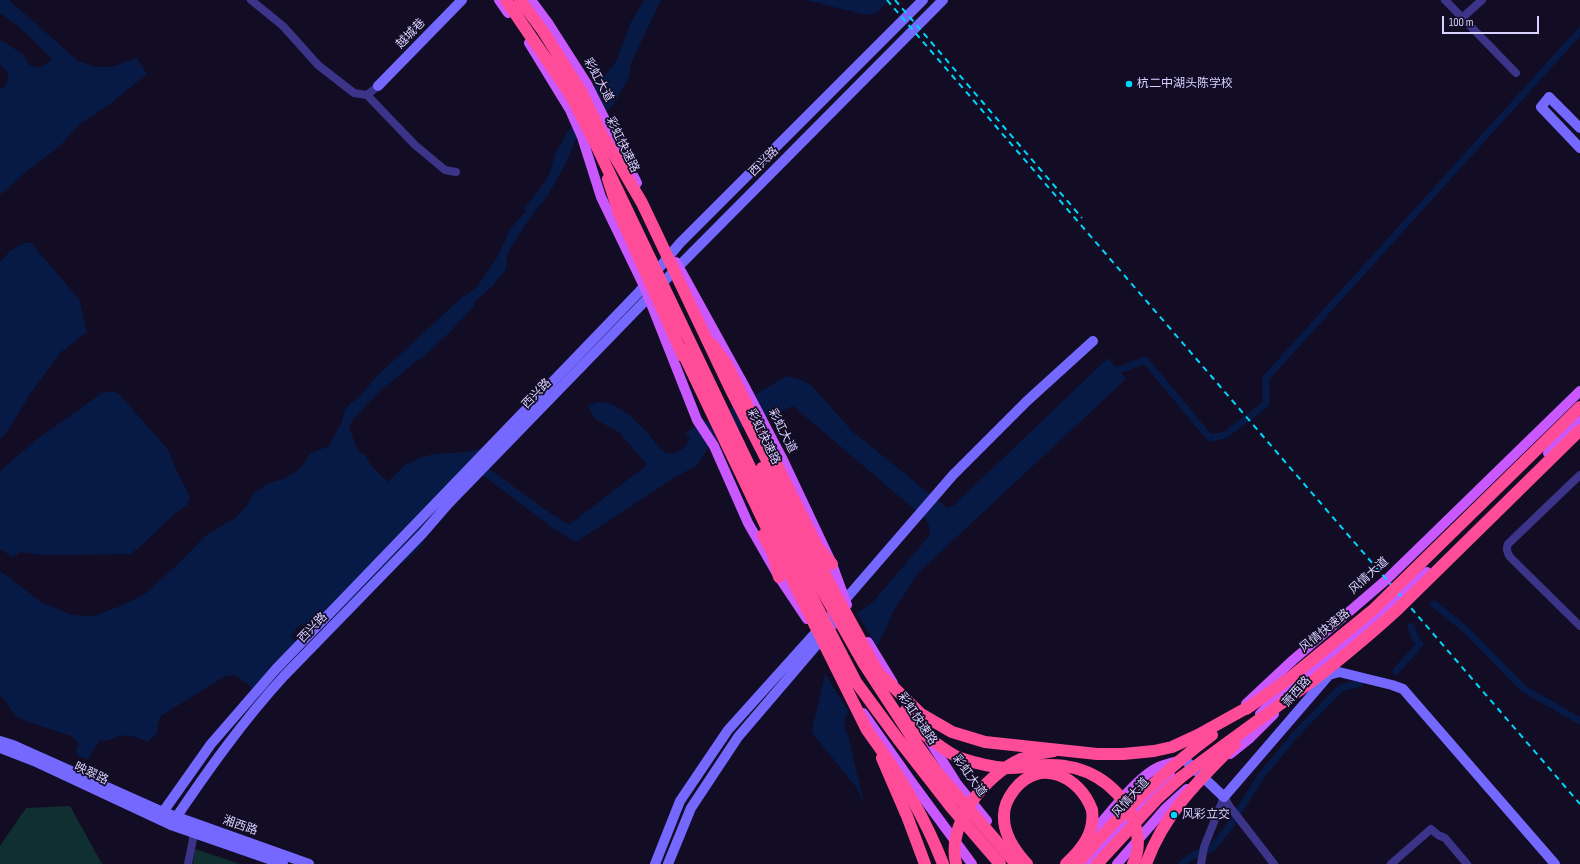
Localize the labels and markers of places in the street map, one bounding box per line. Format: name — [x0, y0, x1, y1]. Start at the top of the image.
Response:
place label: 杭二中湖头陈学校 — [1137, 77, 1233, 91]
marker: 杭二中湖头陈学校 — [1124, 79, 1134, 89]
place label: 风彩立交 — [1182, 808, 1230, 822]
marker: 风彩立交 — [1169, 810, 1179, 820]

